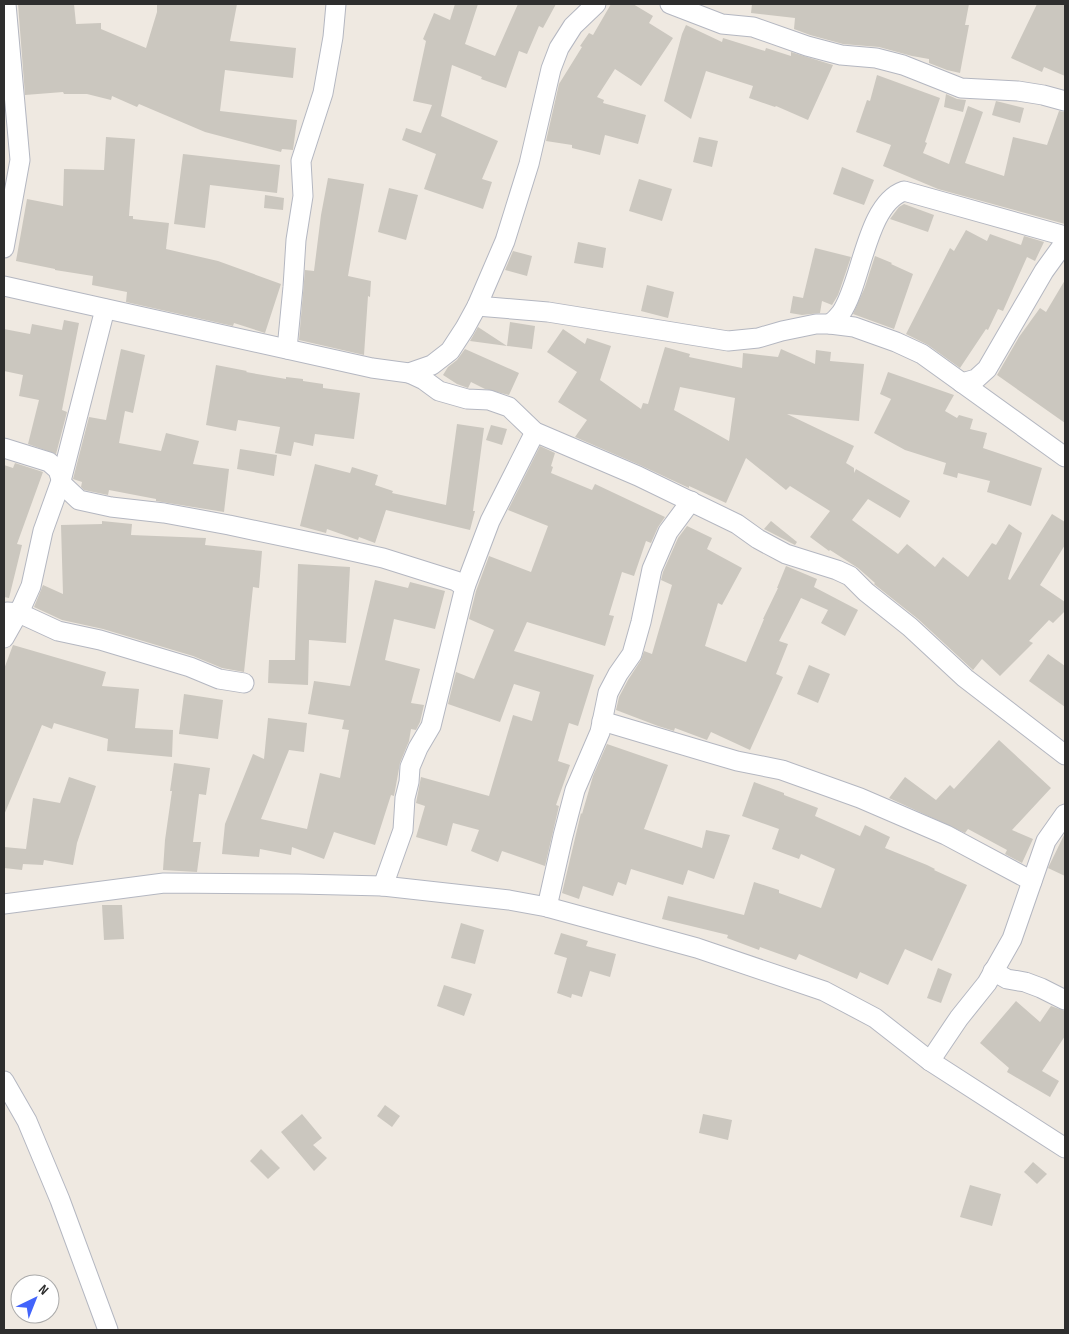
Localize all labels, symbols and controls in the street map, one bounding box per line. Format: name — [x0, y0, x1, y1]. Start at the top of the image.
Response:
north arrow — [10, 1274, 60, 1324]
text: N — [35, 1281, 52, 1299]

